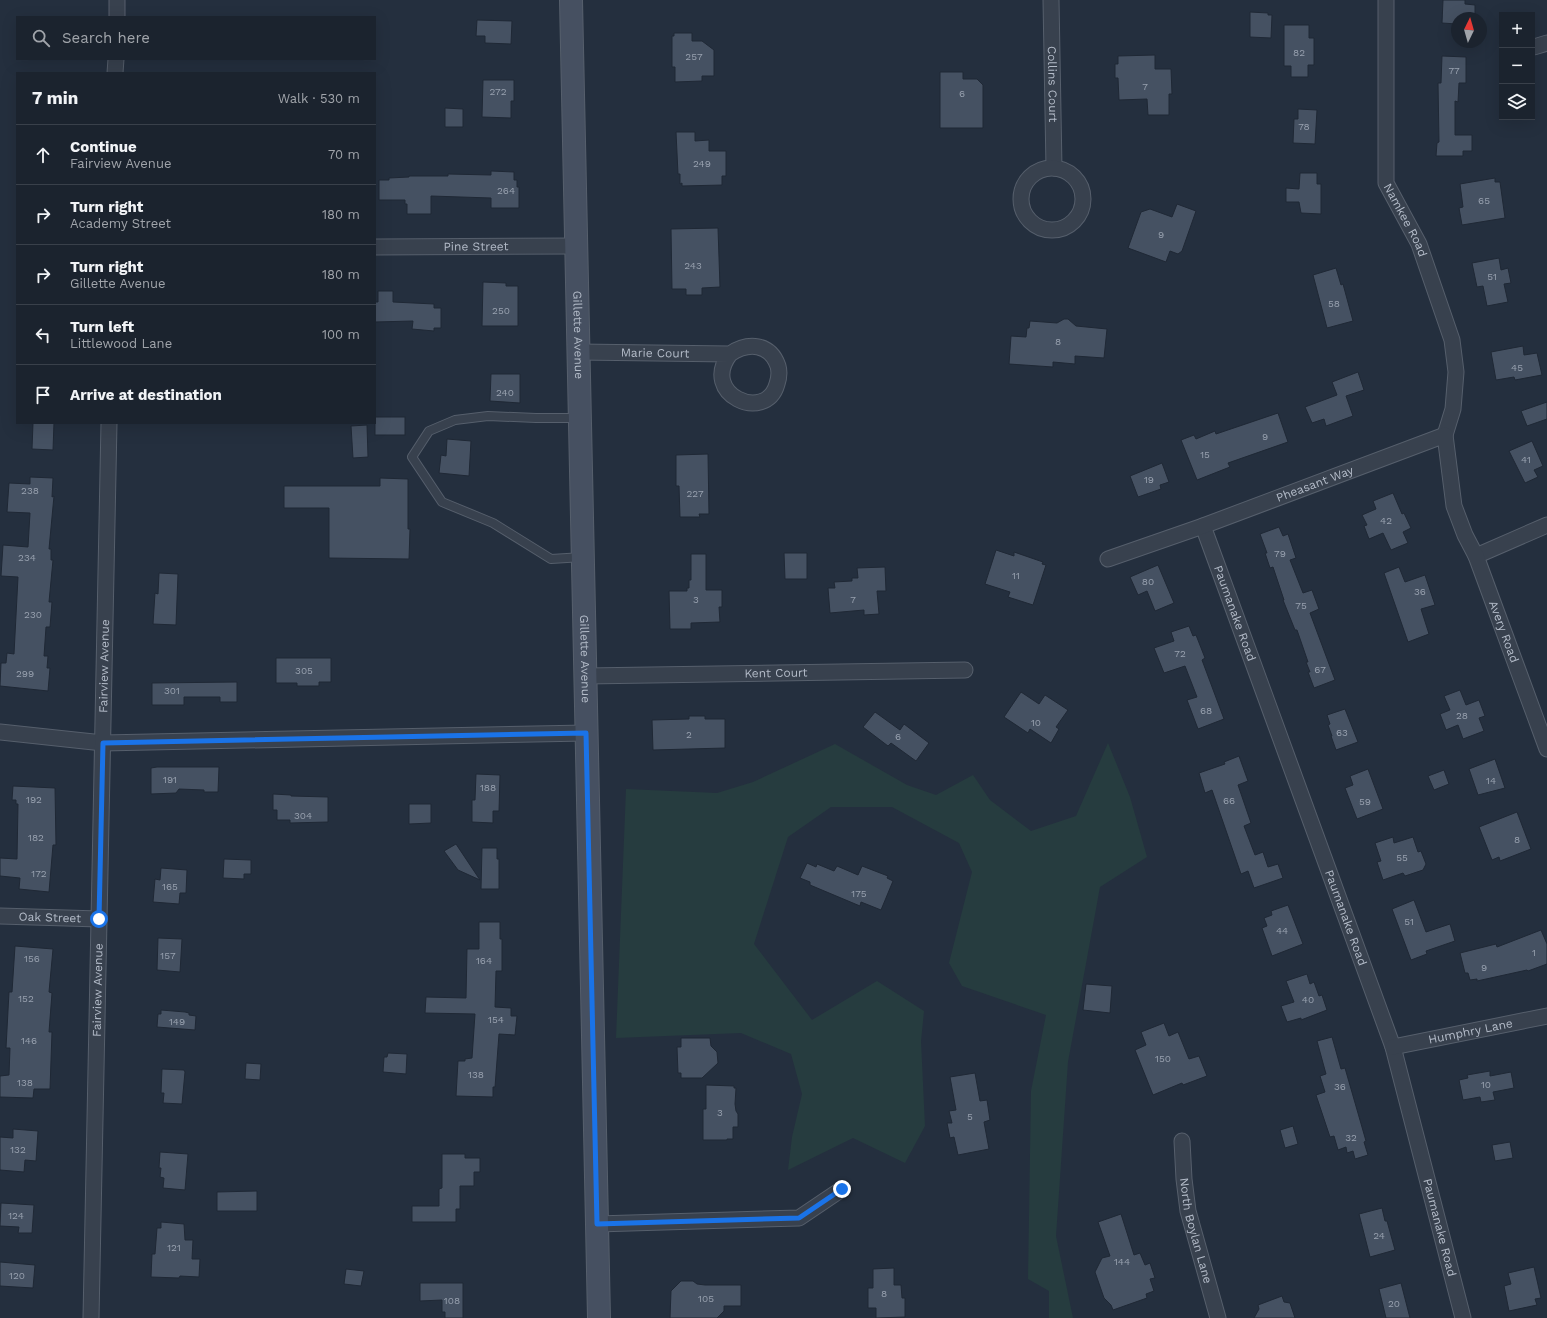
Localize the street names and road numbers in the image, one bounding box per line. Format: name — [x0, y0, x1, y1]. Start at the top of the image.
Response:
street label: Collins Court — [1045, 46, 1060, 122]
street label: Namkee Road — [1381, 181, 1430, 259]
street label: Pine Street — [443, 239, 509, 254]
street label: Gillette Avenue — [570, 291, 586, 379]
street label: Marie Court — [621, 346, 689, 360]
street label: Pheasant Way — [1274, 463, 1356, 505]
street label: Paumanake Road — [1211, 564, 1259, 663]
street label: Avery Road — [1486, 599, 1522, 665]
street label: Gillette Avenue — [577, 615, 593, 703]
street label: Fairview Avenue — [96, 619, 112, 713]
street label: Kent Court — [744, 665, 808, 680]
street label: Paumanake Road — [1322, 868, 1370, 968]
street label: Oak Street — [18, 910, 81, 925]
street label: Fairview Avenue — [90, 943, 106, 1037]
street label: Humphry Lane — [1427, 1016, 1514, 1047]
street label: North Boylan Lane — [1177, 1177, 1215, 1285]
street label: Paumanake Road — [1420, 1177, 1459, 1278]

